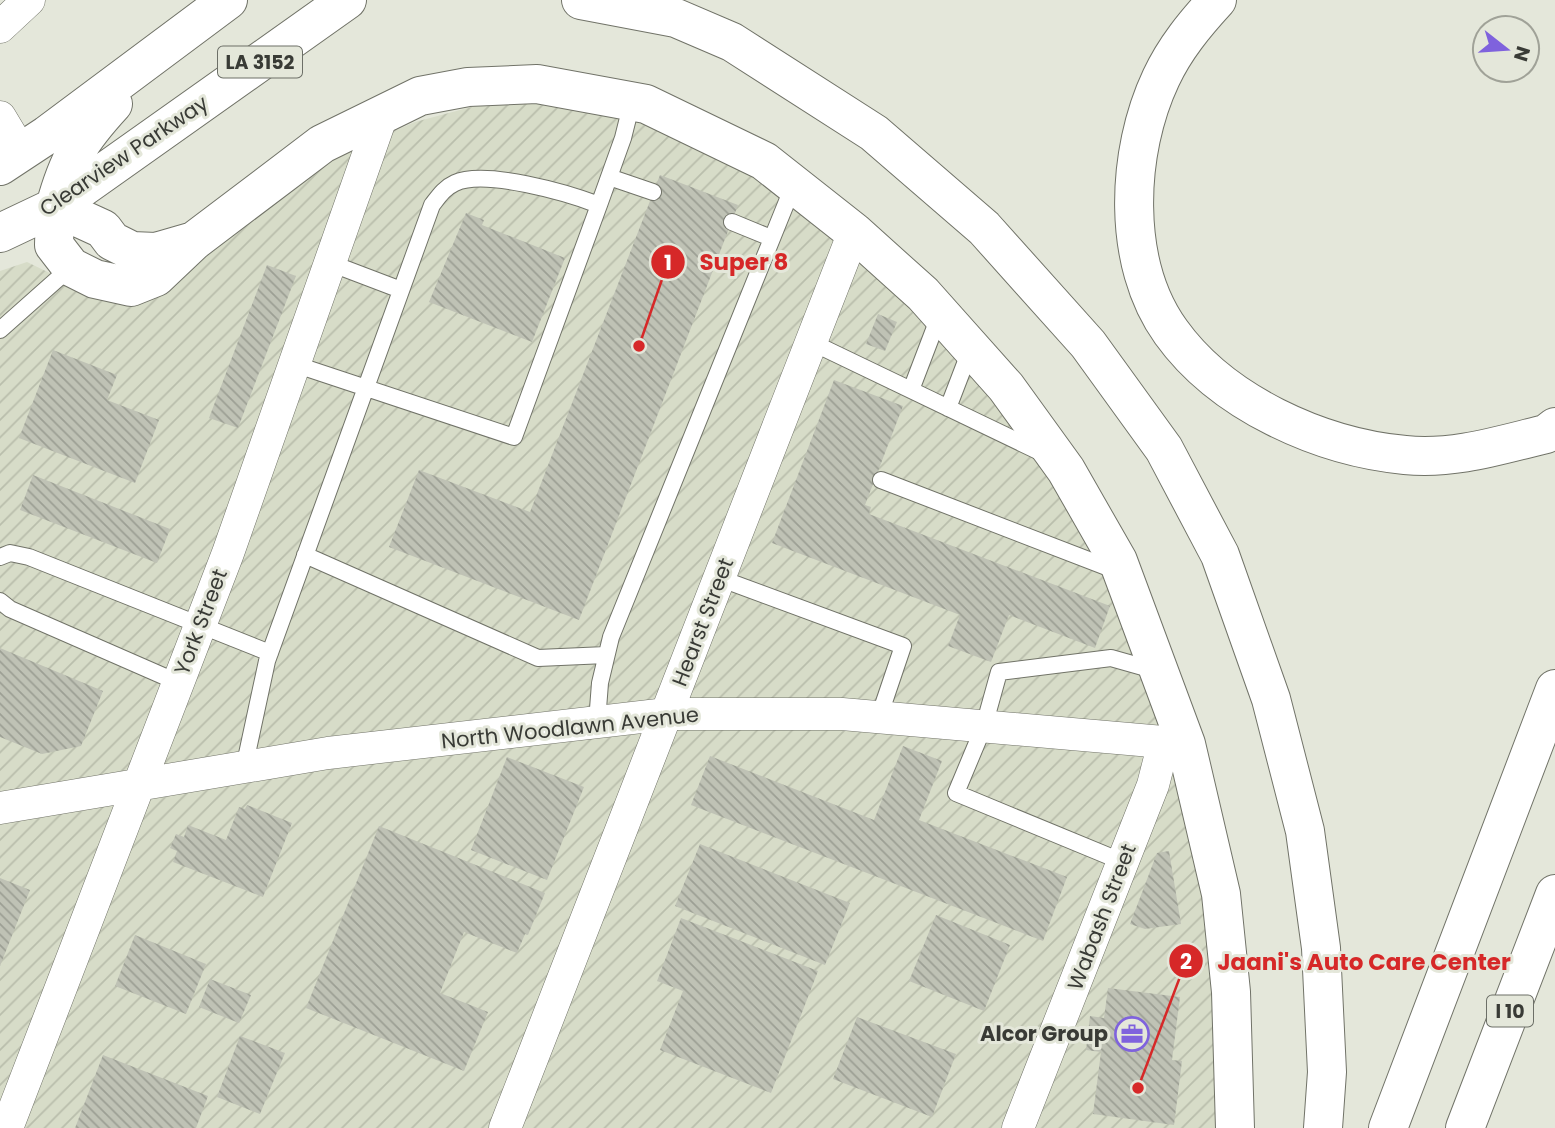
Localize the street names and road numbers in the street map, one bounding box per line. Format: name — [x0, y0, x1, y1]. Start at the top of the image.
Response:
road number: LA 3152 — [218, 46, 302, 78]
street label: Clearview Parkway — [34, 88, 214, 223]
street label: Hearst Street — [665, 553, 740, 690]
street label: York Street — [167, 565, 234, 679]
street label: North Woodlawn Avenue — [440, 700, 700, 755]
street label: Wabash Street — [1060, 839, 1143, 994]
road number: I 10 — [1487, 995, 1533, 1026]

